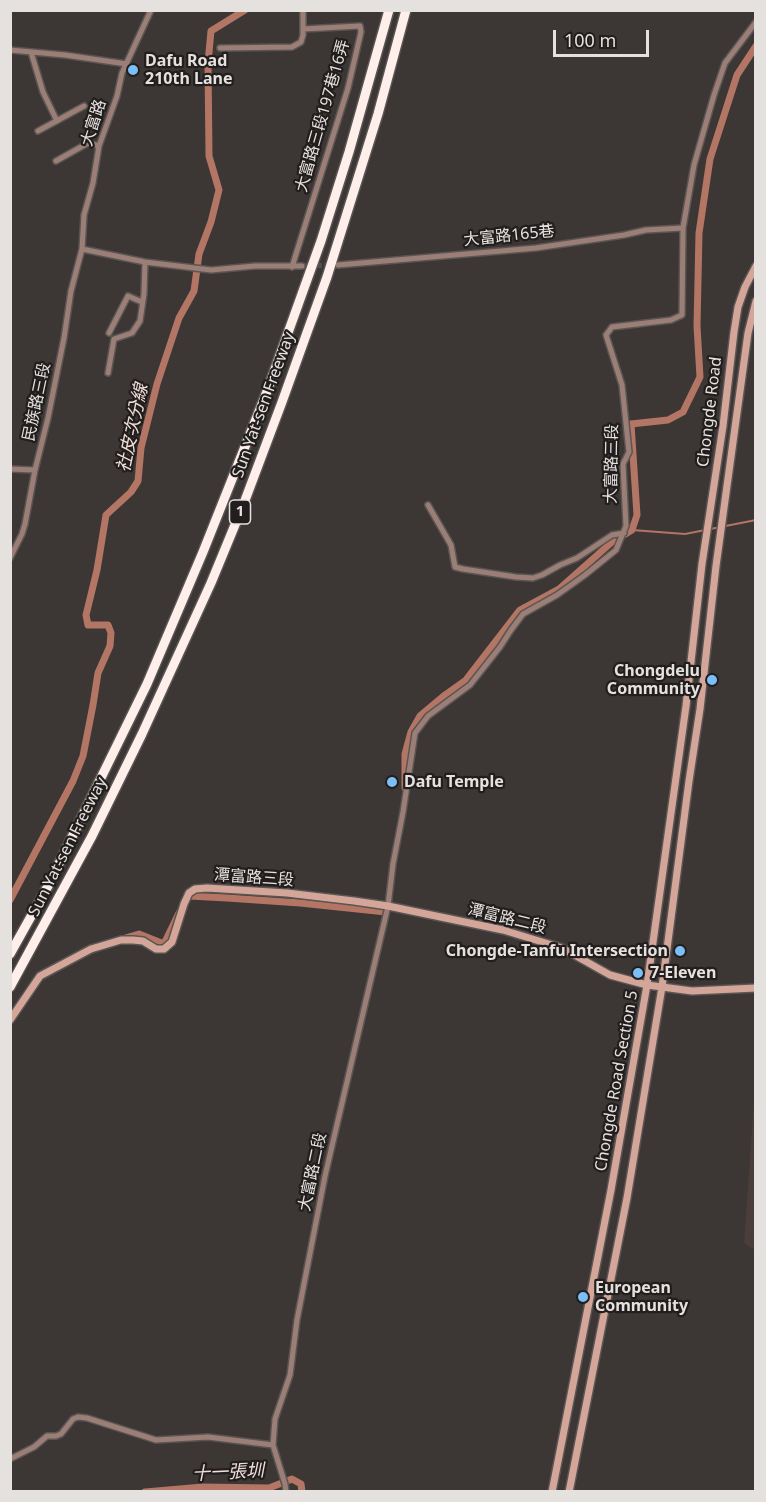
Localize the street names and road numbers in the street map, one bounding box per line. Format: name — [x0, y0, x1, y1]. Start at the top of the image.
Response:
street label: 大富路三段197巷16弄 — [292, 38, 354, 194]
street label: 大富路 — [77, 97, 111, 149]
street label: 大富路165巷 — [463, 222, 555, 250]
street label: Sun Yat-sen Freeway — [229, 330, 299, 480]
street label: Chongde Road — [694, 356, 726, 468]
street label: 民族路三段 — [19, 361, 55, 443]
street label: 大富路三段 — [602, 424, 622, 504]
road number: 1 — [230, 500, 250, 524]
street label: Sun Yat-sen Freeway — [25, 774, 111, 920]
street label: 潭富路三段 — [213, 866, 295, 890]
street label: 潭富路二段 — [466, 900, 548, 938]
street label: Chongde Road Section 5 — [592, 989, 642, 1173]
street label: 大富路二段 — [295, 1131, 331, 1213]

